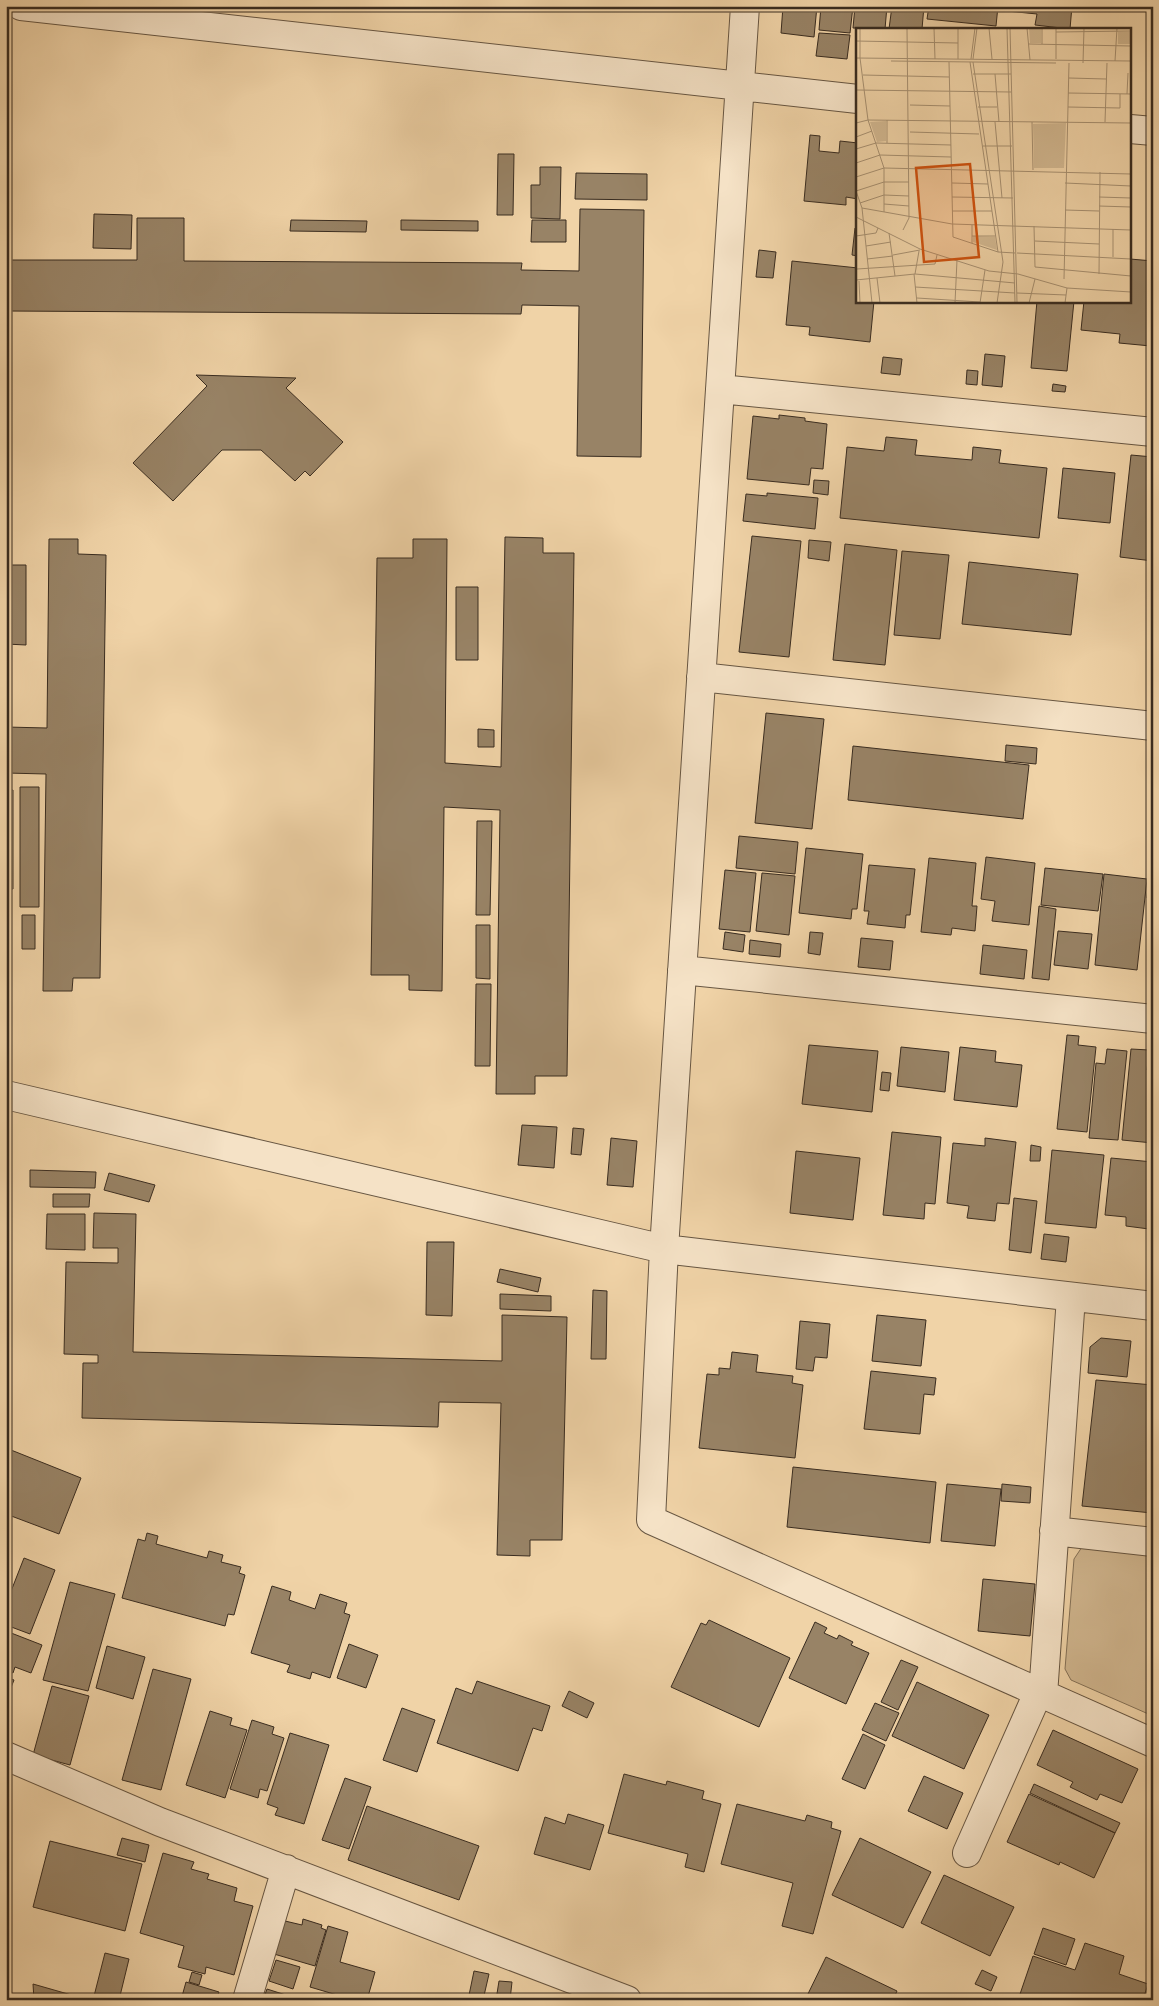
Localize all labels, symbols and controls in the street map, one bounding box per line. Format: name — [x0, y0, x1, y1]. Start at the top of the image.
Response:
inset map — [856, 28, 1132, 302]

